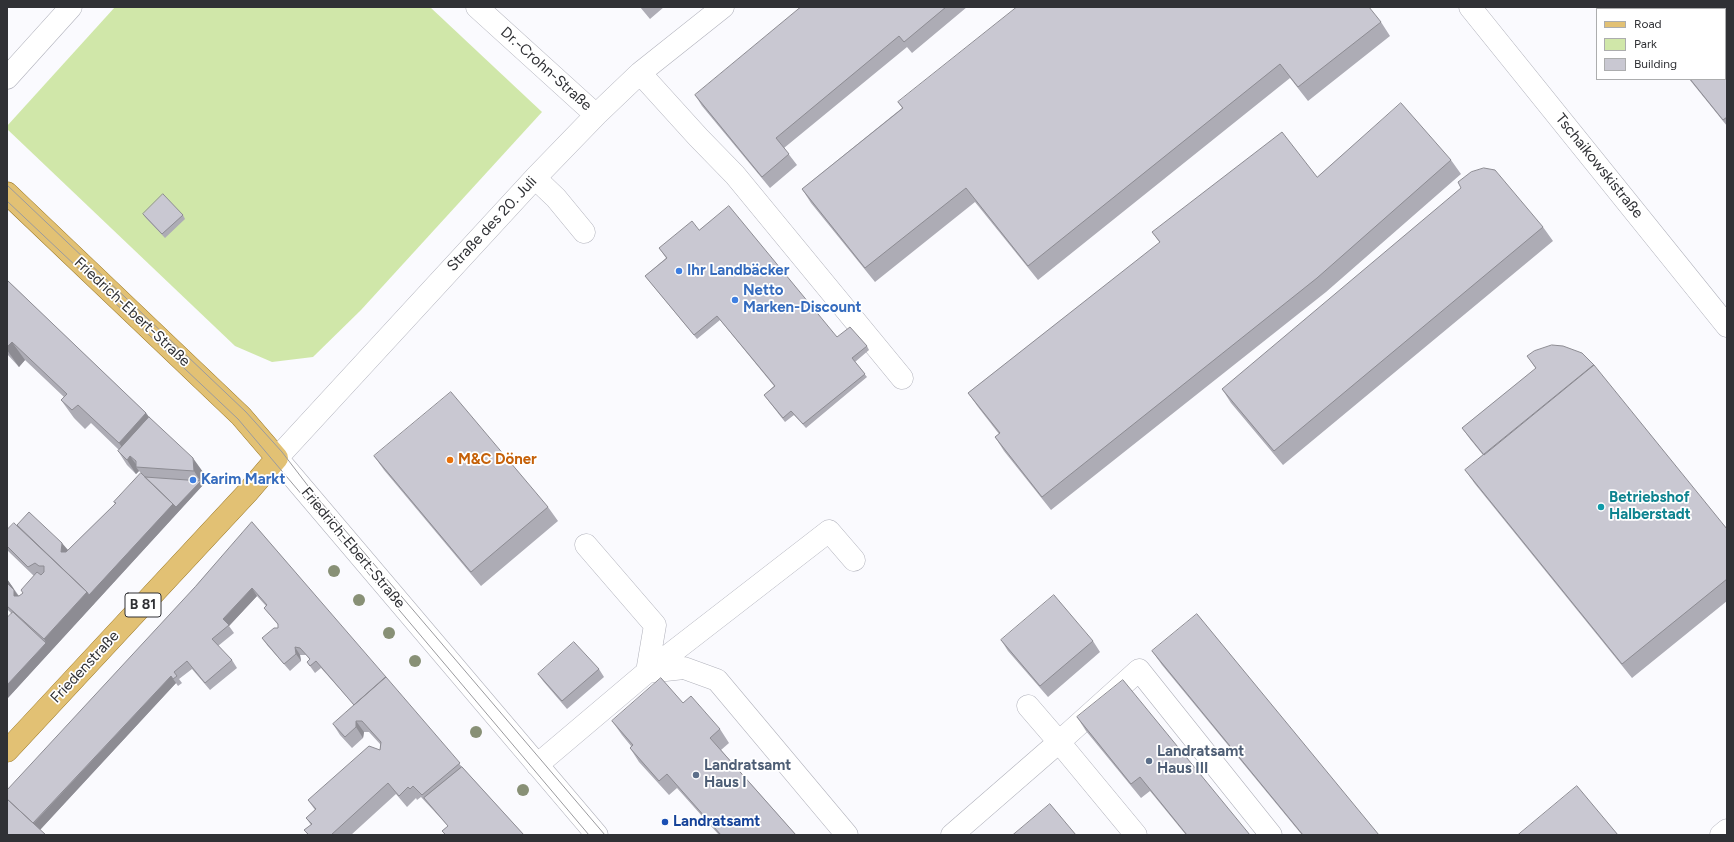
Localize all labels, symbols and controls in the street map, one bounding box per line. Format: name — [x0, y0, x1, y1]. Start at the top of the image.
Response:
legend — [1596, 8, 1726, 80]
text: Road — [1634, 17, 1662, 31]
street label: Dr.-Crohn-Straße — [497, 23, 595, 115]
text: Park — [1634, 37, 1657, 51]
text: Building — [1634, 57, 1677, 71]
street label: Tschaikowskistraße — [1551, 110, 1647, 222]
street label: Straße des 20. Juli — [443, 173, 541, 275]
street label: Friedrich-Ebert-Straße — [70, 254, 194, 370]
place label: Ihr Landbäcker — [687, 262, 789, 280]
marker: Ihr Landbäcker — [674, 266, 684, 276]
place label: Netto Marken-Discount — [743, 282, 862, 317]
marker: Netto Marken-Discount — [730, 295, 740, 305]
place label: M&C Döner — [458, 451, 537, 469]
marker: M&C Döner — [445, 455, 455, 465]
place label: Karim Markt — [201, 471, 285, 489]
marker: Karim Markt — [188, 475, 198, 485]
street label: Friedrich-Ebert-Straße — [297, 484, 409, 612]
place label: Betriebshof Halberstadt — [1609, 489, 1691, 524]
marker: Betriebshof Halberstadt — [1596, 502, 1606, 512]
road number: B 81 — [125, 593, 161, 617]
street label: Friedenstraße — [47, 627, 123, 707]
place label: Landratsamt Haus III — [1157, 743, 1244, 778]
marker: Landratsamt Haus III — [1144, 756, 1154, 766]
place label: Landratsamt Haus I — [704, 757, 791, 792]
marker: Landratsamt Haus I — [691, 770, 701, 780]
place label: Landratsamt — [673, 813, 760, 831]
marker: Landratsamt — [660, 817, 670, 827]

